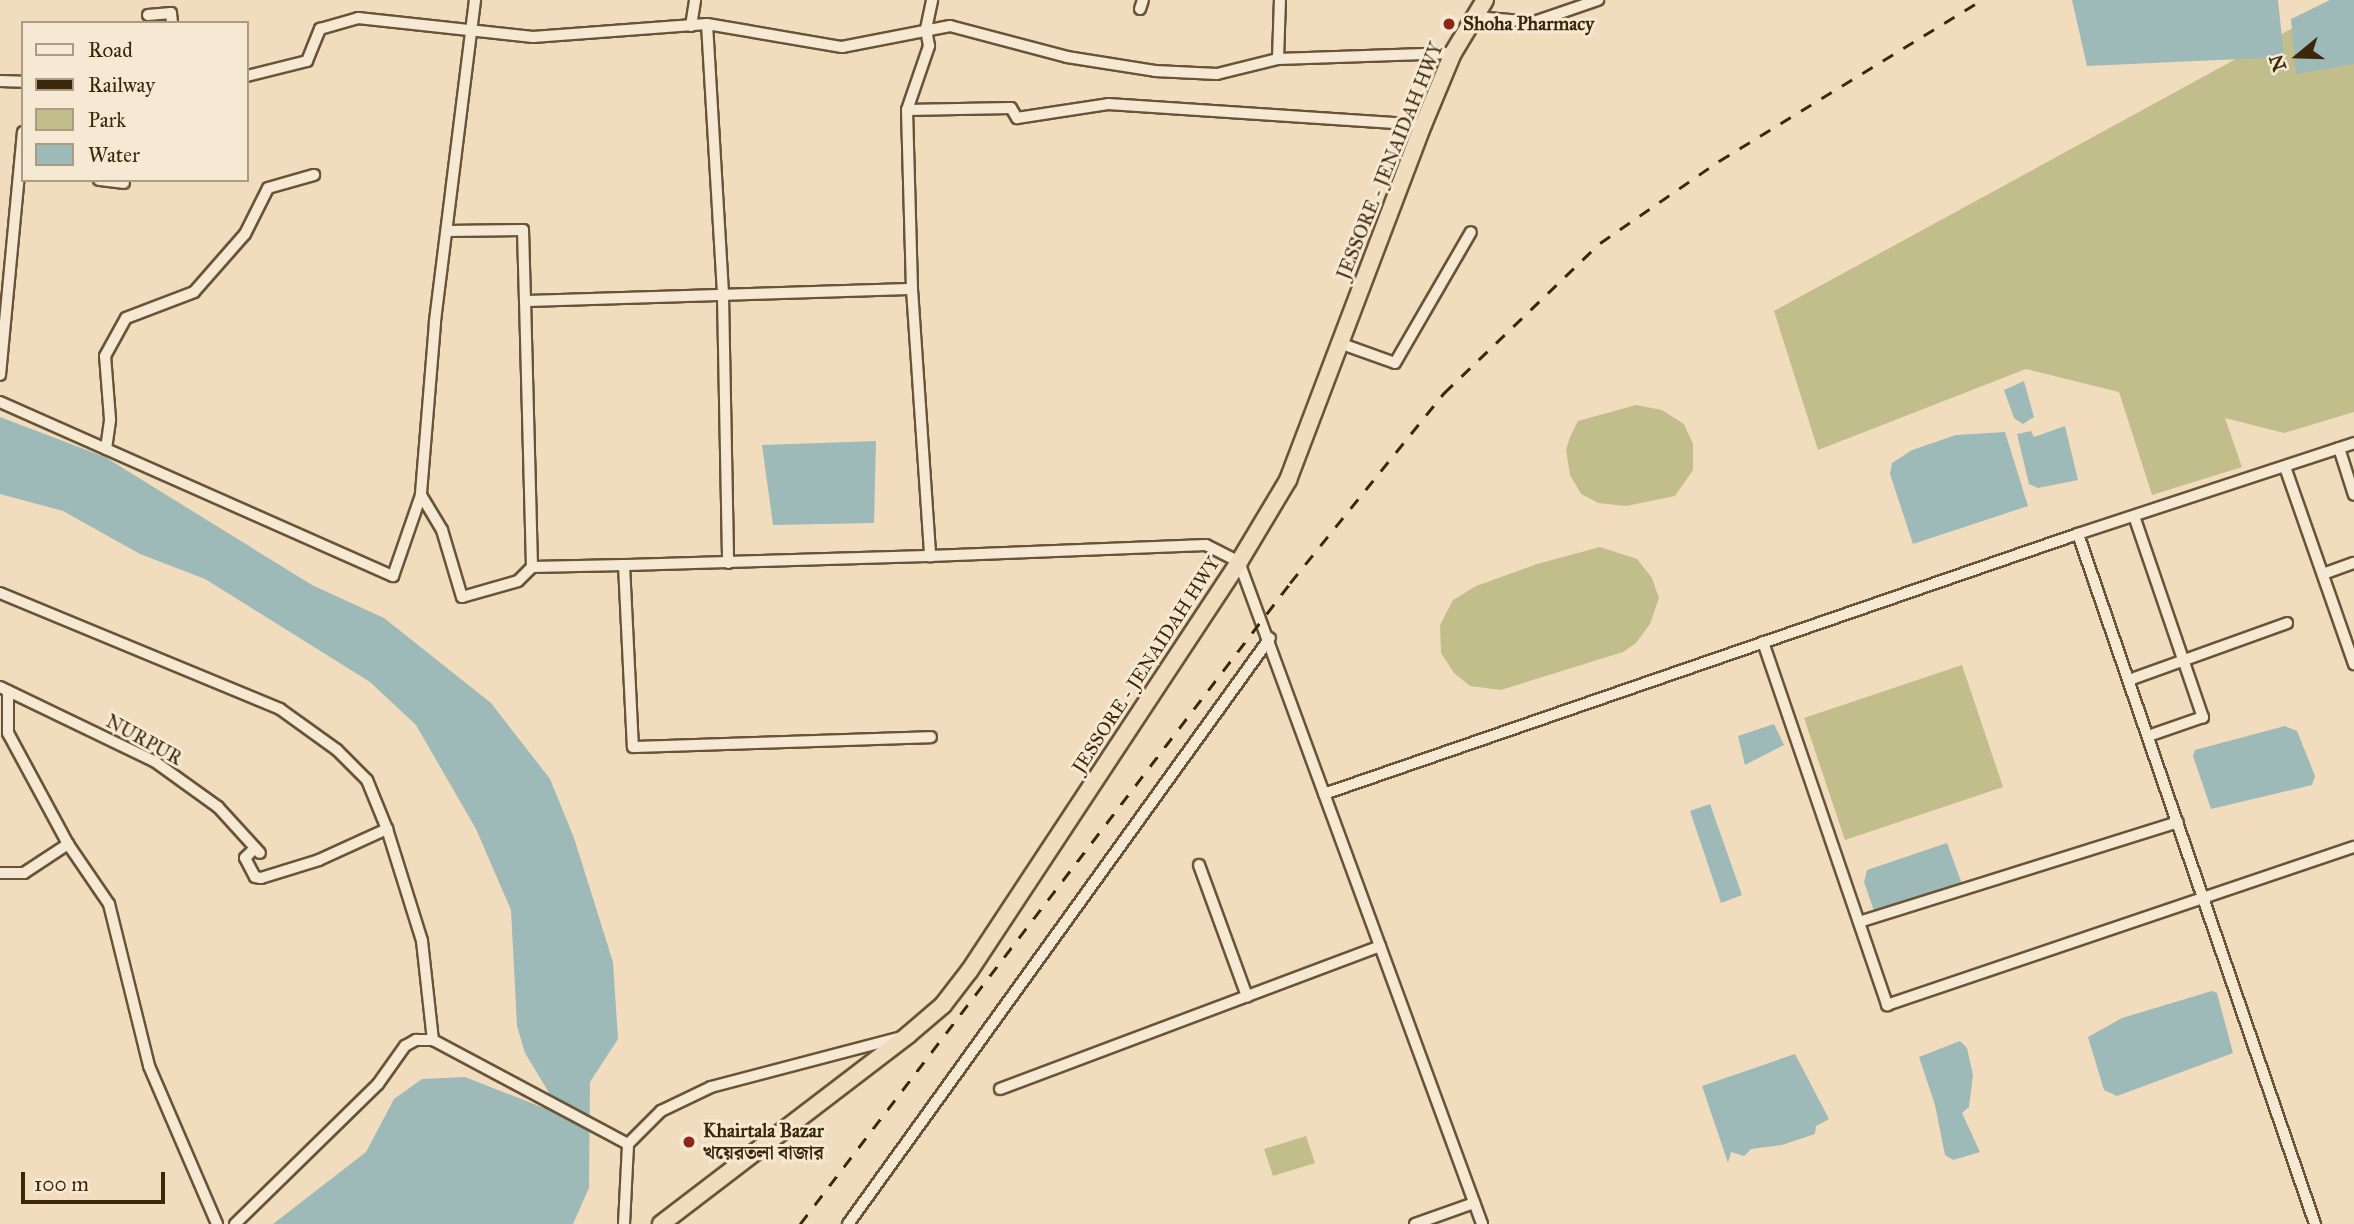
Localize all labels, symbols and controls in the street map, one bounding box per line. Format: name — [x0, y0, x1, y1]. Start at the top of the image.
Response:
place label: Shoha Pharmacy — [1463, 13, 1594, 35]
marker: Shoha Pharmacy — [1441, 16, 1457, 32]
legend — [21, 21, 248, 182]
north arrow — [2263, 21, 2333, 91]
text: Road — [88, 37, 133, 63]
street label: JESSORE - JENAIDAH HWY — [1332, 39, 1448, 283]
text: N — [2264, 52, 2291, 74]
text: Railway — [88, 72, 155, 98]
text: Park — [88, 107, 126, 133]
text: Water — [88, 142, 140, 168]
street label: JESSORE - JENAIDAH HWY — [1067, 552, 1225, 778]
street label: NURPUR — [102, 710, 186, 770]
place label: Khairtala Bazar খয়েরতলা বাজার — [703, 1120, 824, 1164]
marker: Khairtala Bazar খয়েরতলা বাজার — [681, 1134, 697, 1150]
scale bar — [24, 1158, 168, 1202]
text: 100 m — [34, 1171, 89, 1197]

